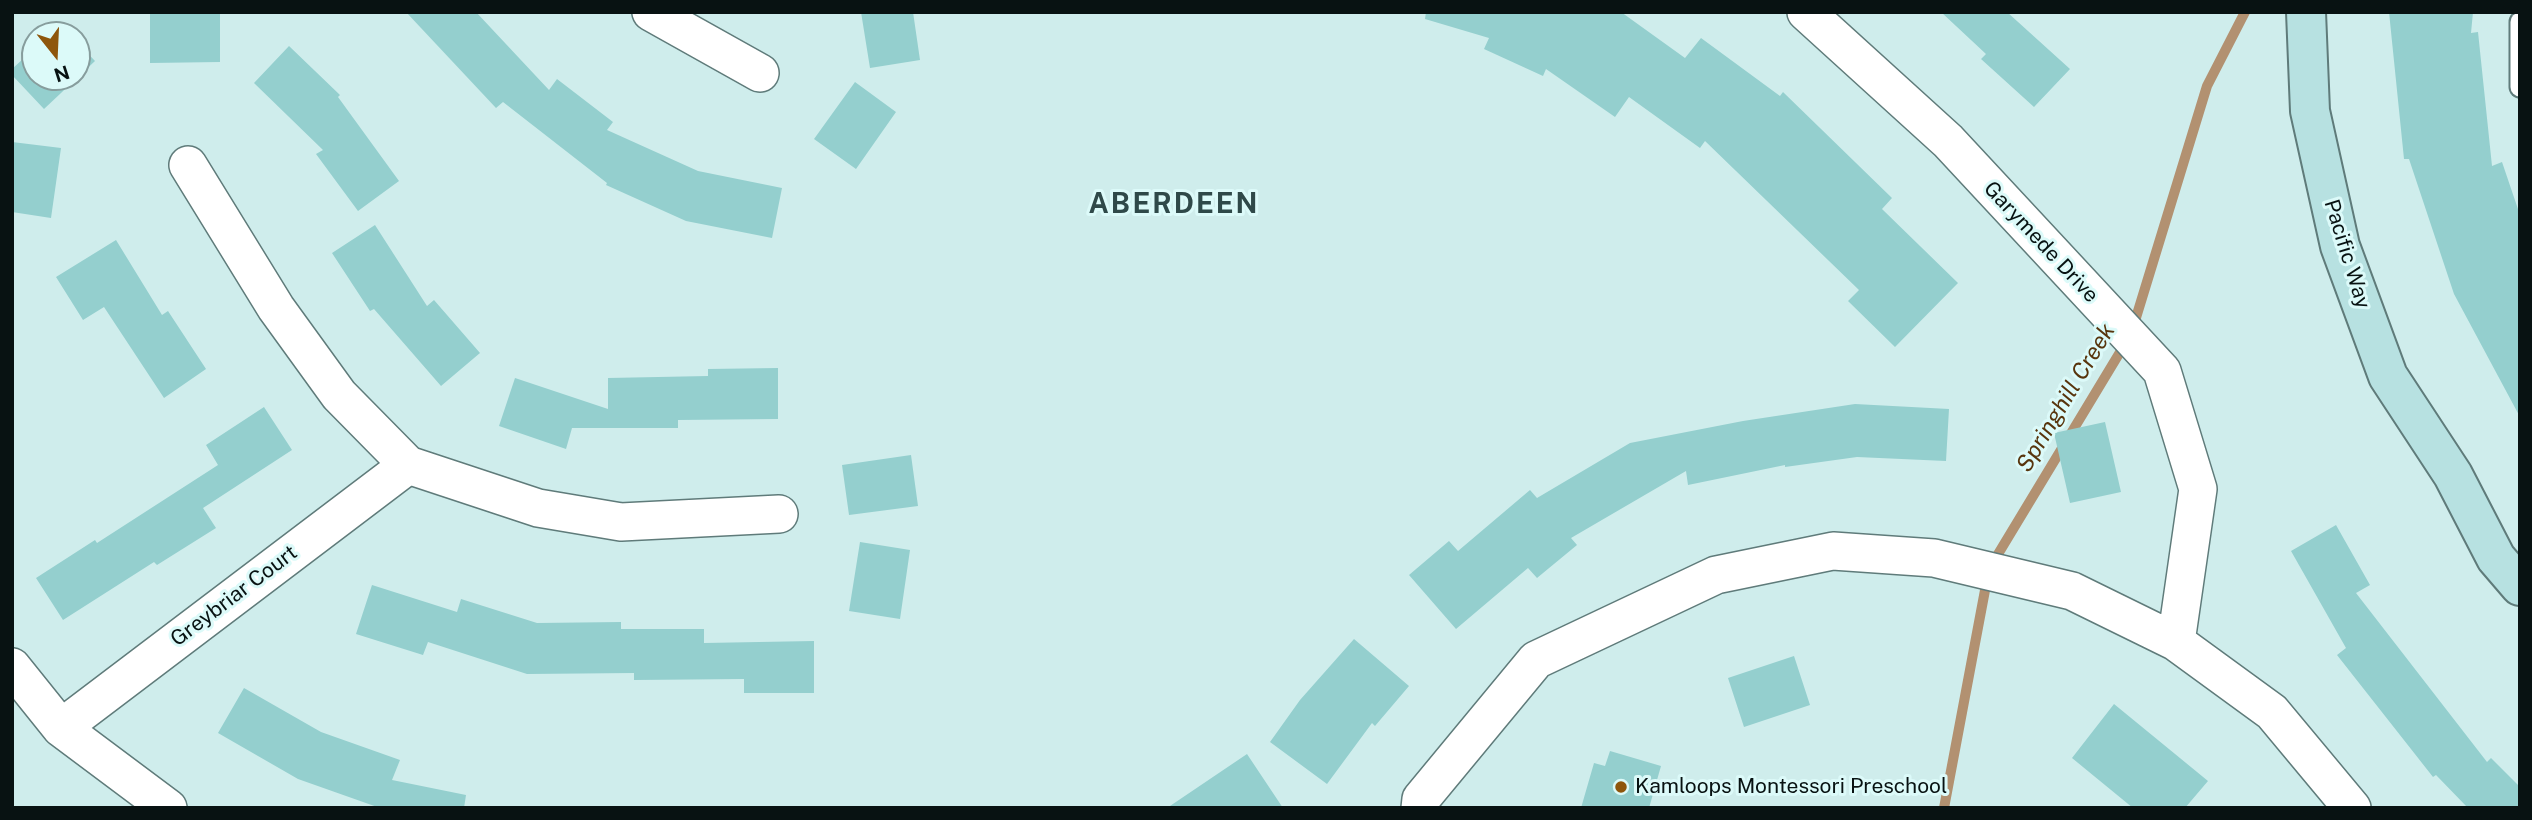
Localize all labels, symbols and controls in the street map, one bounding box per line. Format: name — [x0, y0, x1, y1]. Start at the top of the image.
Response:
north arrow — [21, 21, 91, 91]
text: N — [51, 61, 72, 87]
street label: Garymede Drive — [1978, 176, 2104, 308]
district label: ABERDEEN — [1090, 187, 1258, 221]
street label: Pacific Way — [2318, 196, 2376, 312]
water label: Springhill Creek — [2011, 319, 2121, 477]
street label: Greybriar Court — [166, 540, 302, 652]
place label: Kamloops Montessori Preschool — [1635, 774, 1947, 800]
marker: Kamloops Montessori Preschool — [1613, 779, 1629, 795]

